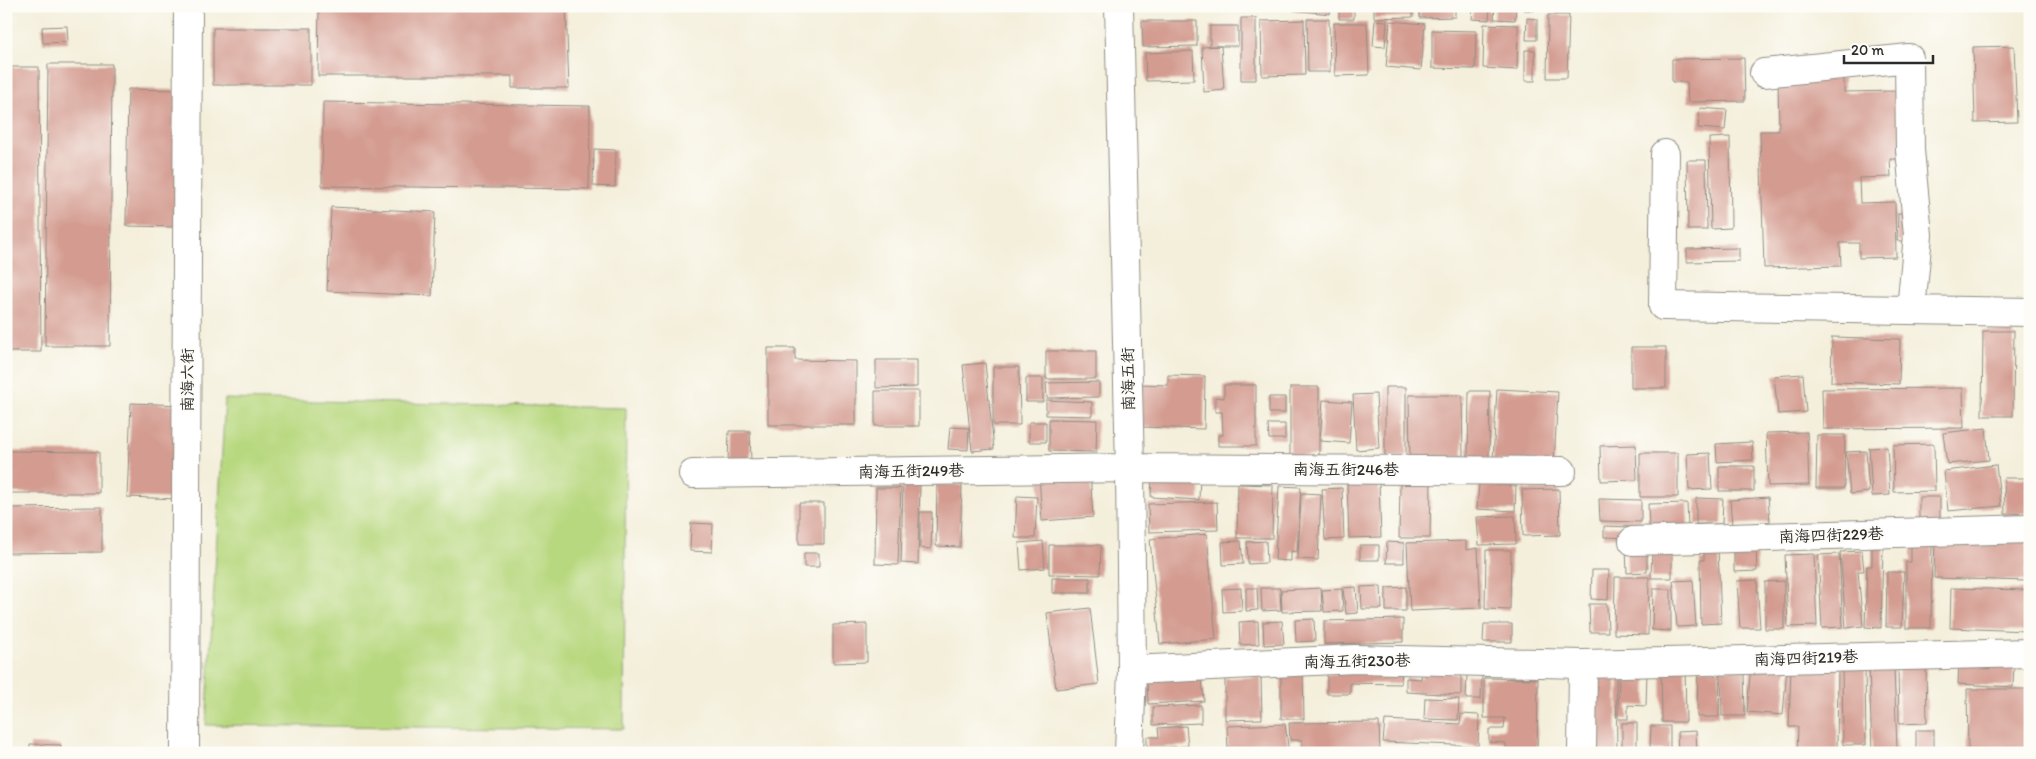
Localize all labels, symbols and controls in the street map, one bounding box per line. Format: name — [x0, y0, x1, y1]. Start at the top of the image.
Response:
scale bar — [1844, 32, 1932, 64]
text: 20 m — [1851, 41, 1885, 59]
street label: 南海五街 — [1118, 347, 1138, 411]
street label: 南海六街 — [178, 348, 197, 412]
street label: 南海五街246巷 — [1293, 460, 1399, 479]
street label: 南海五街249巷 — [858, 461, 964, 481]
street label: 南海四街229巷 — [1778, 524, 1884, 546]
street label: 南海四街219巷 — [1754, 647, 1858, 669]
street label: 南海五街230巷 — [1303, 651, 1411, 671]

